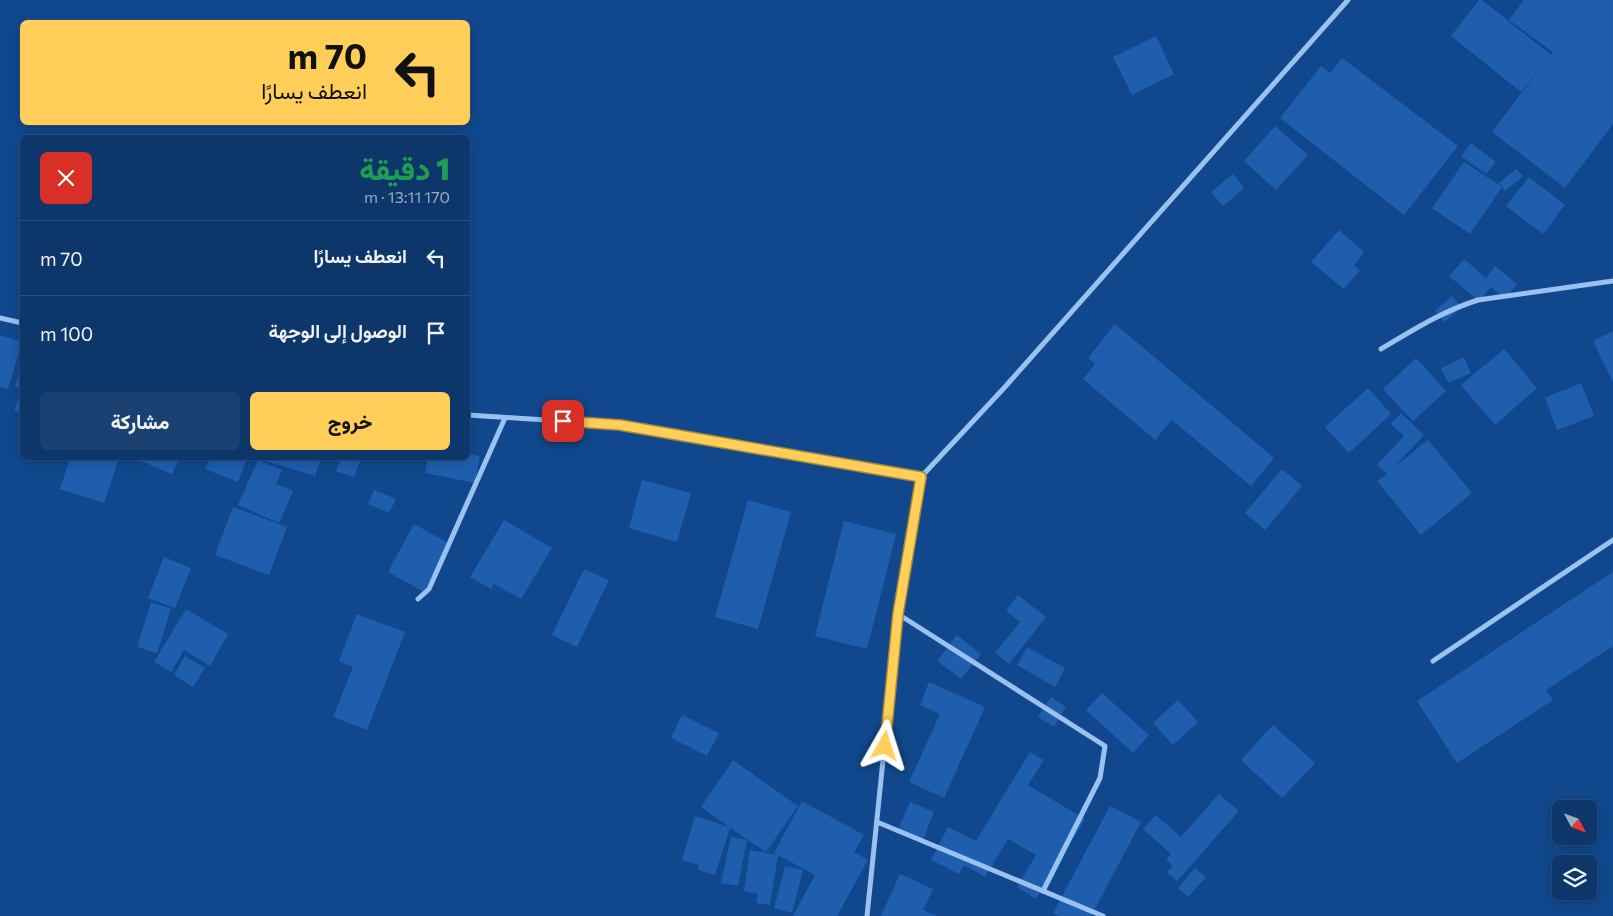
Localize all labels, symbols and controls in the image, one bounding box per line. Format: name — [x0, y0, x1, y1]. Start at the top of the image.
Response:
text: 70 m — [287, 33, 367, 76]
icon: left — [385, 40, 450, 105]
text: انعطف يسارًا — [261, 77, 367, 104]
text: 1 دقيقة — [359, 149, 450, 186]
button: close — [40, 152, 92, 204]
text: 170 m · 13:11 — [364, 187, 450, 206]
text: انعطف يسارًا — [313, 244, 407, 267]
icon: left — [422, 244, 450, 272]
text: 70 m — [40, 247, 83, 270]
text: الوصول إلى الوجهة — [268, 319, 407, 342]
icon: arrive — [422, 319, 450, 347]
text: 100 m — [40, 322, 93, 345]
button: مشاركة — [40, 392, 240, 450]
button: خروج — [250, 392, 450, 450]
pin — [542, 400, 584, 442]
icon: arrive — [549, 407, 577, 435]
position arrow — [858, 719, 910, 771]
north arrow — [1552, 800, 1598, 845]
map controls — [1552, 800, 1597, 900]
button: layers — [1552, 855, 1597, 900]

